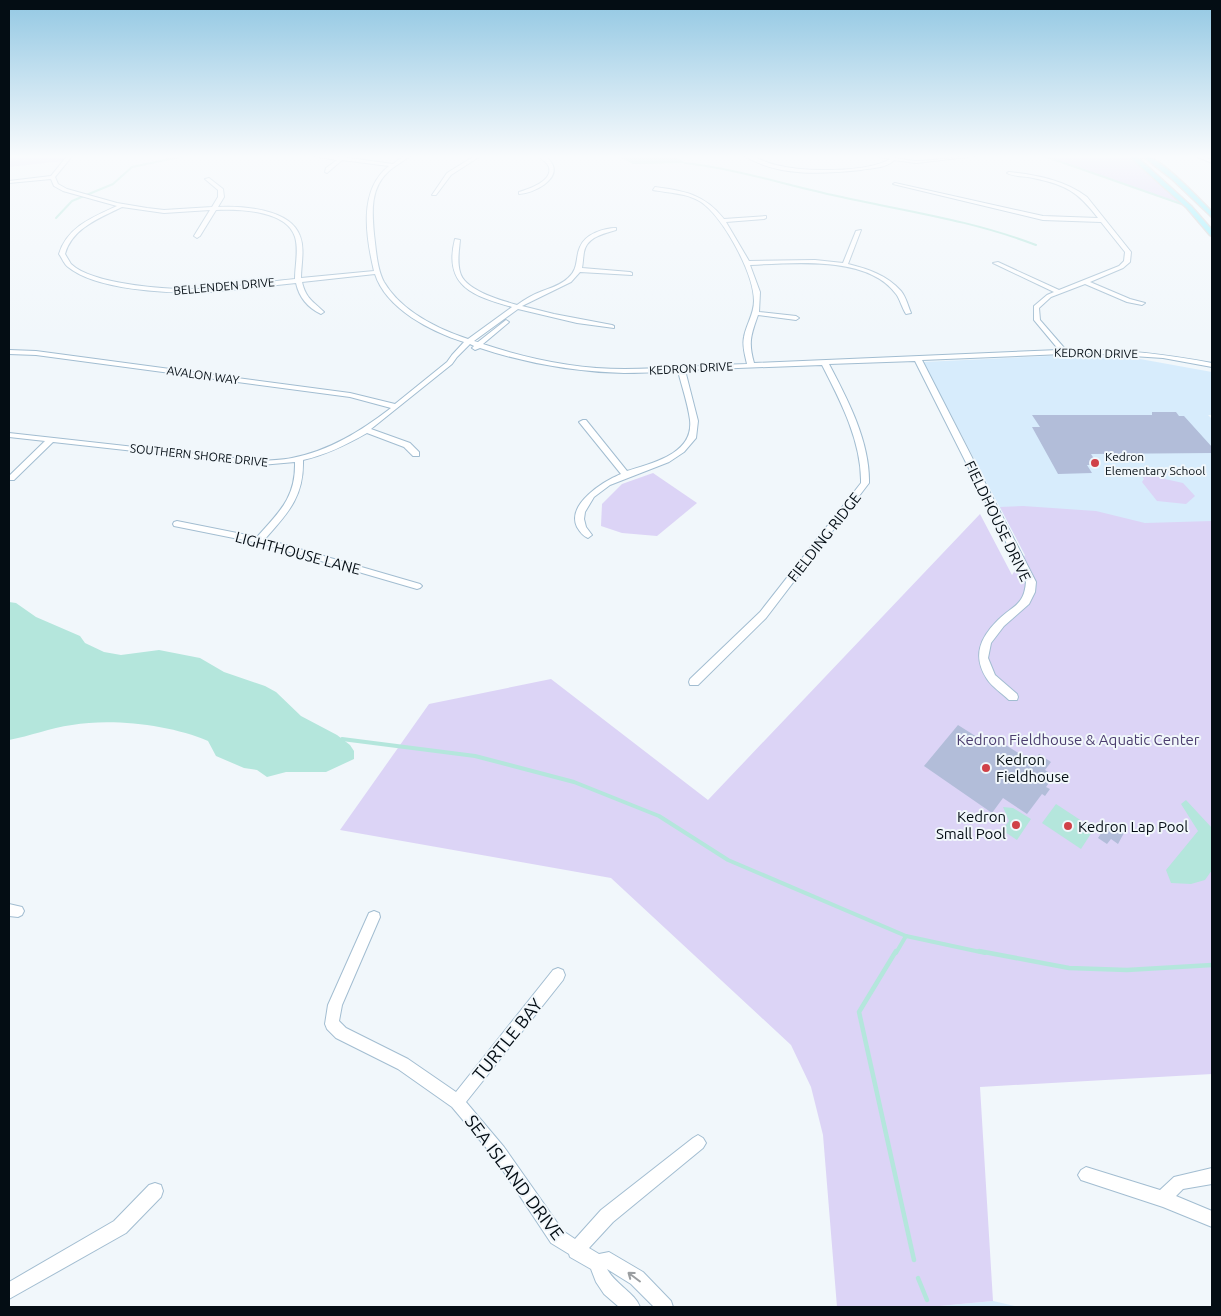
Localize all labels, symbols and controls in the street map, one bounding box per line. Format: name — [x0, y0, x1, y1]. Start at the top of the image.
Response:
street label: BELLENDEN DRIVE — [173, 275, 276, 297]
street label: KEDRON DRIVE — [1054, 346, 1138, 360]
street label: KEDRON DRIVE — [649, 359, 734, 377]
street label: AVALON WAY — [166, 363, 240, 387]
street label: SOUTHERN SHORE DRIVE — [129, 441, 269, 469]
place label: Kedron Elementary School — [1105, 450, 1205, 477]
marker: Kedron Elementary School — [1089, 457, 1101, 469]
street label: FIELDHOUSE DRIVE — [961, 458, 1035, 584]
street label: FIELDING RIDGE — [784, 489, 864, 585]
street label: LIGHTHOUSE LANE — [233, 528, 363, 578]
park label: Kedron Fieldhouse & Aquatic Center — [957, 731, 1200, 748]
place label: Kedron Fieldhouse — [996, 751, 1069, 785]
marker: Kedron Fieldhouse — [980, 762, 992, 774]
place label: Kedron Small Pool — [936, 808, 1006, 842]
place label: Kedron Lap Pool — [1078, 818, 1188, 835]
marker: Kedron Small Pool — [1010, 819, 1022, 831]
marker: Kedron Lap Pool — [1062, 820, 1074, 832]
street label: TURTLE BAY — [468, 994, 546, 1084]
street label: SEA ISLAND DRIVE — [462, 1111, 568, 1243]
one-way arrow — [628, 1272, 641, 1283]

